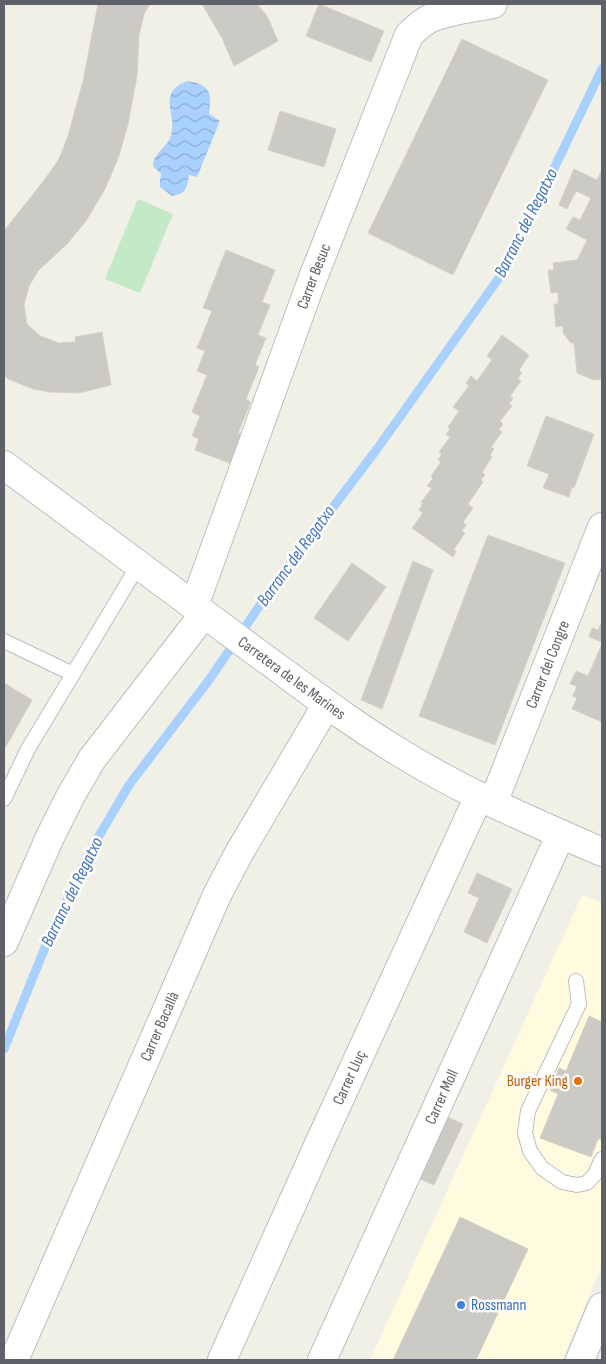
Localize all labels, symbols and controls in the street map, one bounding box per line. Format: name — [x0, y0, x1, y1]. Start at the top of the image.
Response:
water label: Barranc del Regatxo — [490, 165, 563, 281]
street label: Carrer Besuc — [293, 241, 335, 311]
water label: Barranc del Regatxo — [253, 501, 340, 610]
street label: Carrer del Congre — [522, 618, 574, 711]
street label: Carretera de les Marines — [234, 632, 350, 724]
water label: Barranc del Regatxo — [37, 833, 108, 950]
street label: Carrer Bacallà — [136, 989, 183, 1064]
street label: Carrer Lluç — [329, 1047, 370, 1108]
street label: Carrer Moll — [421, 1066, 462, 1127]
place label: Burger King — [507, 1072, 568, 1091]
marker: Burger King — [572, 1075, 584, 1087]
place label: Rossmann — [471, 1296, 526, 1315]
marker: Rossmann — [455, 1299, 467, 1311]

